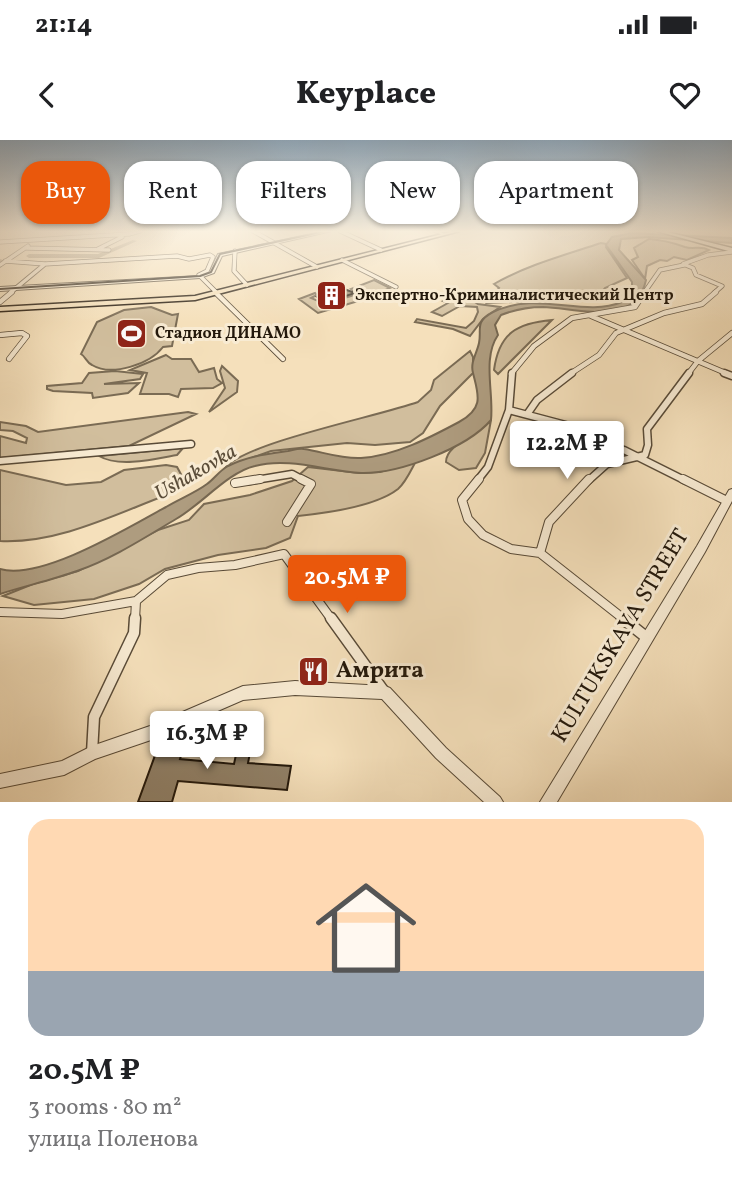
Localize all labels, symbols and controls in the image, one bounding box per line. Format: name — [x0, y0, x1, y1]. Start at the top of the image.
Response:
text: 21:14 — [35, 7, 93, 43]
text: Keyplace — [296, 73, 436, 117]
icon: back — [28, 76, 66, 114]
icon: heart — [666, 76, 704, 114]
chip: Buy — [21, 161, 110, 224]
chip: Rent — [124, 161, 222, 224]
chip: Filters — [236, 161, 351, 224]
chip: New — [365, 161, 460, 224]
chip: Apartment — [474, 161, 638, 224]
building icon: Экспертно-Криминалистический Центр — [315, 279, 349, 313]
place label: Экспертно-Криминалистический Центр — [355, 285, 674, 307]
sports icon: Стадион ДИНАМО — [115, 317, 149, 351]
place label: Стадион ДИНАМО — [155, 323, 301, 345]
pin: 12.2M ₽ — [502, 422, 632, 481]
text: 12.2M ₽ — [526, 428, 608, 460]
water label: Ushakovka — [150, 438, 242, 508]
street label: KULTUKSKAYA STREET — [544, 523, 698, 749]
pin: 20.5M ₽ — [282, 556, 412, 615]
text: 20.5M ₽ — [304, 562, 390, 594]
restaurant icon: Амрита — [296, 654, 330, 688]
place label: Амрита — [336, 655, 424, 687]
pin: 16.3M ₽ — [142, 712, 272, 771]
text: 16.3M ₽ — [166, 718, 248, 750]
icon: home — [303, 865, 429, 991]
text: 20.5M ₽ — [28, 1050, 140, 1092]
text: 3 rooms · 80 m² — [28, 1092, 181, 1124]
text: улица Поленова — [28, 1124, 199, 1156]

